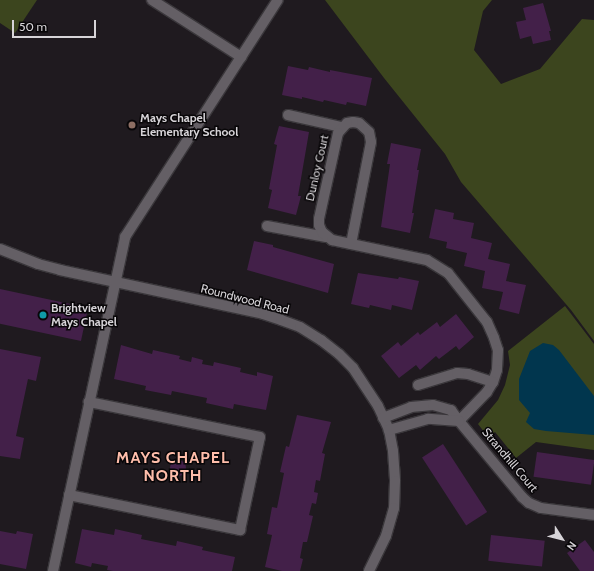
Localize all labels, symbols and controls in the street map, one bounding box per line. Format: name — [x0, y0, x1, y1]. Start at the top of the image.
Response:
scale bar — [14, 12, 98, 38]
text: 50 m — [19, 19, 47, 34]
place label: Mays Chapel Elementary School — [140, 111, 238, 139]
marker: Mays Chapel Elementary School — [127, 120, 137, 130]
street label: Dunloy Court — [302, 133, 332, 203]
street label: Roundwood Road — [199, 281, 291, 317]
place label: Brightview Mays Chapel — [51, 301, 117, 329]
marker: Brightview Mays Chapel — [38, 310, 48, 320]
street label: Strandhill Court — [479, 425, 541, 495]
district label: MAYS CHAPEL NORTH — [116, 448, 230, 486]
north arrow — [542, 519, 582, 559]
text: N — [564, 539, 580, 553]

